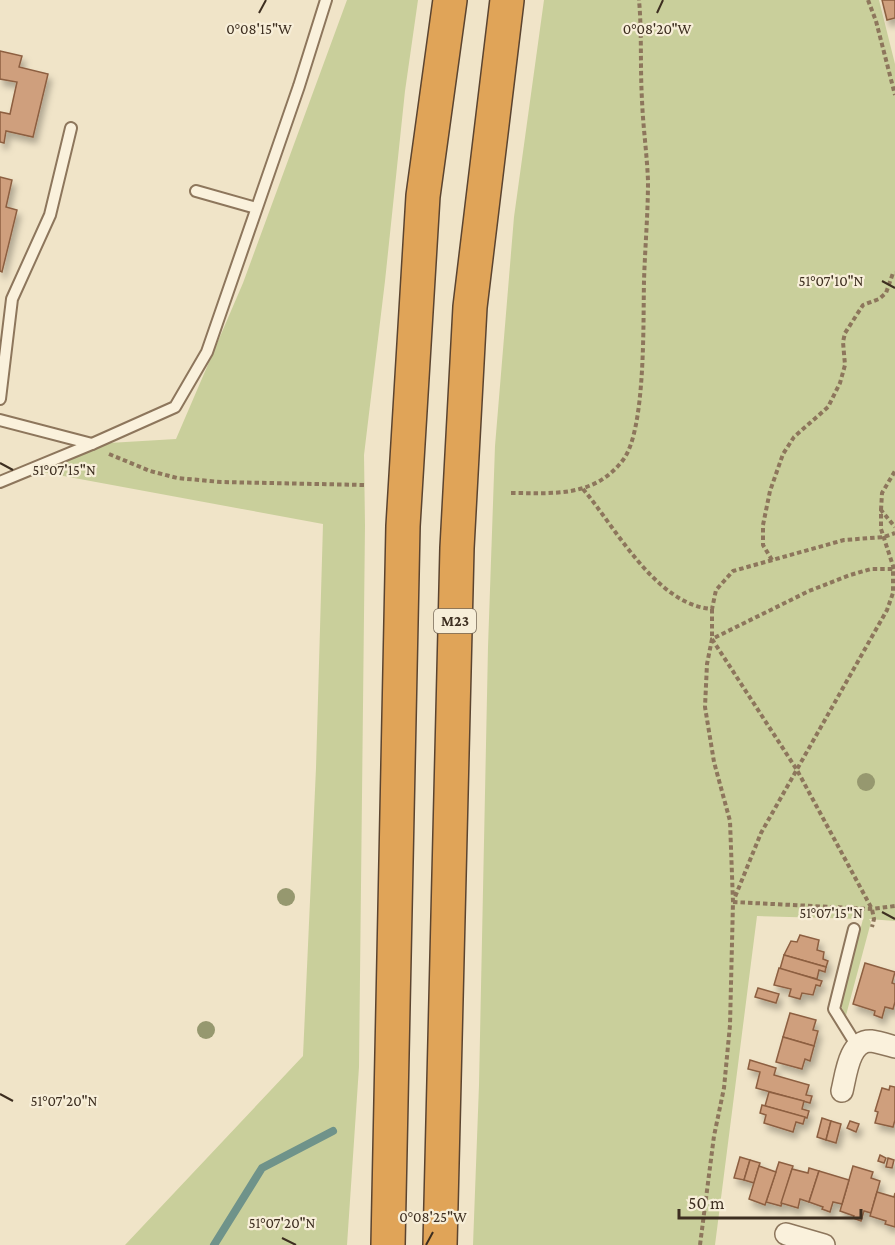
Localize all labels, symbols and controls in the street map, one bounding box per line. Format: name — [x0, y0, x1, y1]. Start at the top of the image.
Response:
text: 0°08'15"W — [226, 21, 292, 37]
text: 0°08'20"W — [623, 21, 692, 37]
text: 51°07'10"N — [799, 273, 864, 289]
text: 51°07'15"N — [32, 462, 96, 478]
road number: M23 — [434, 609, 476, 633]
text: 51°07'15"N — [799, 905, 863, 921]
text: 51°07'20"N — [31, 1093, 98, 1109]
scale bar — [679, 1182, 860, 1220]
text: 50 m — [688, 1193, 725, 1213]
text: 0°08'25"W — [399, 1209, 467, 1225]
text: 51°07'20"N — [249, 1215, 316, 1231]

